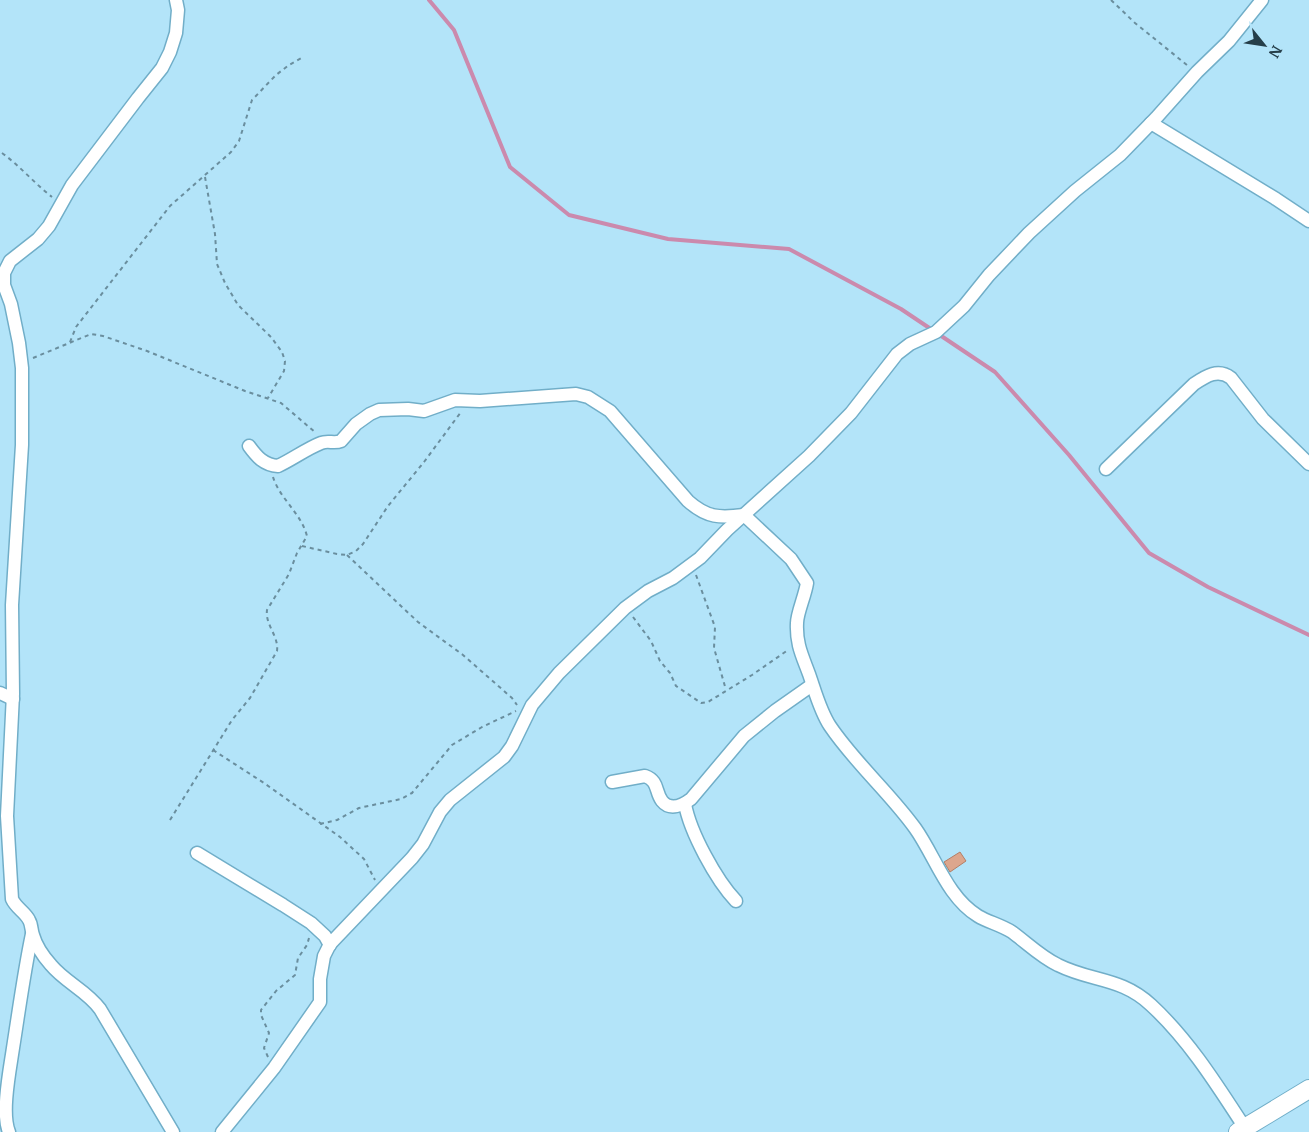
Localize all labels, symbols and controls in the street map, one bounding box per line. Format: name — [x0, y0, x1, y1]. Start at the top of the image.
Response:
north arrow — [1239, 20, 1289, 70]
text: N — [1265, 42, 1286, 61]

